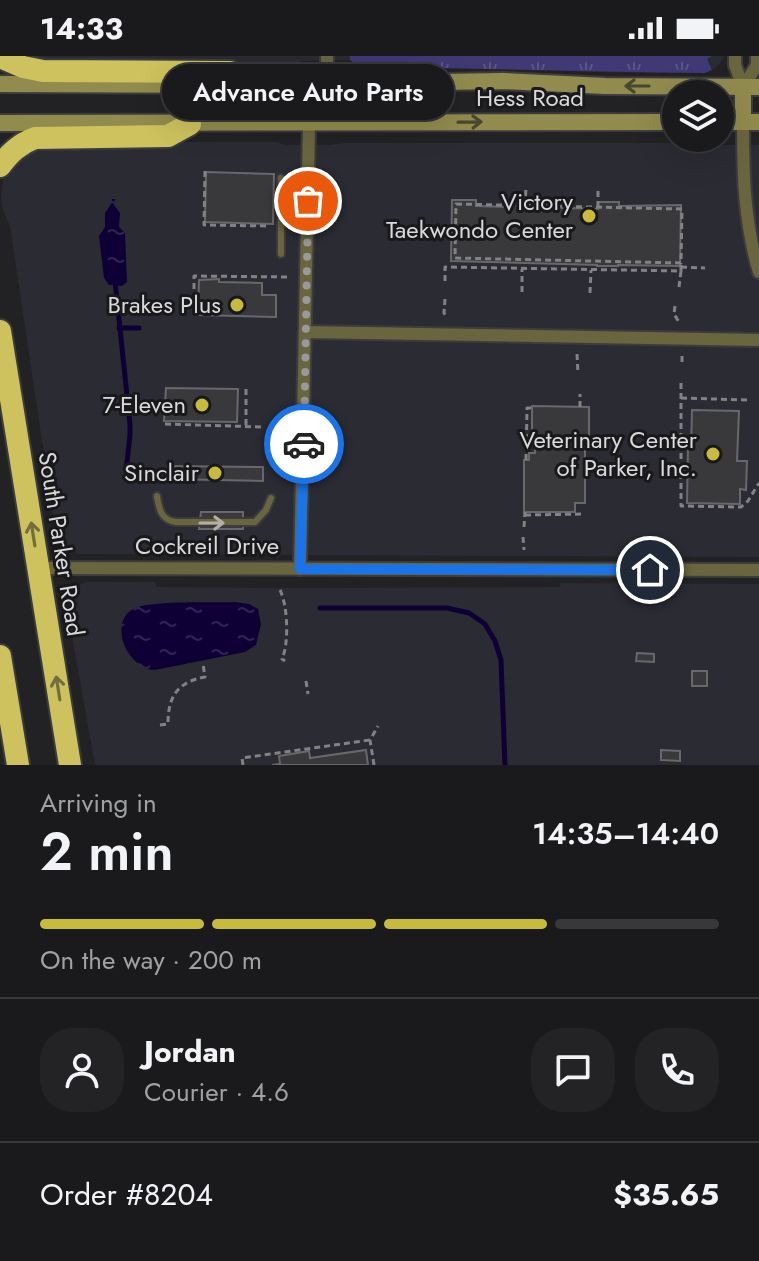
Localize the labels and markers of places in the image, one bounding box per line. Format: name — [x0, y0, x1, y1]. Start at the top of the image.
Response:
callout: Advance Auto Parts — [162, 65, 454, 121]
pin — [274, 167, 342, 235]
place label: Victory Taekwondo Center — [386, 184, 574, 247]
marker: Victory Taekwondo Center — [580, 207, 598, 225]
place label: Brakes Plus — [107, 287, 221, 322]
marker: Brakes Plus — [228, 296, 246, 314]
place label: 7-Eleven — [102, 387, 186, 422]
marker: 7-Eleven — [193, 396, 211, 414]
place label: Veterinary Center of Parker, Inc. — [520, 422, 698, 485]
marker: Veterinary Center of Parker, Inc. — [704, 445, 722, 463]
place label: Sinclair — [124, 455, 200, 490]
marker: Sinclair — [206, 464, 224, 482]
pin — [616, 536, 684, 604]

